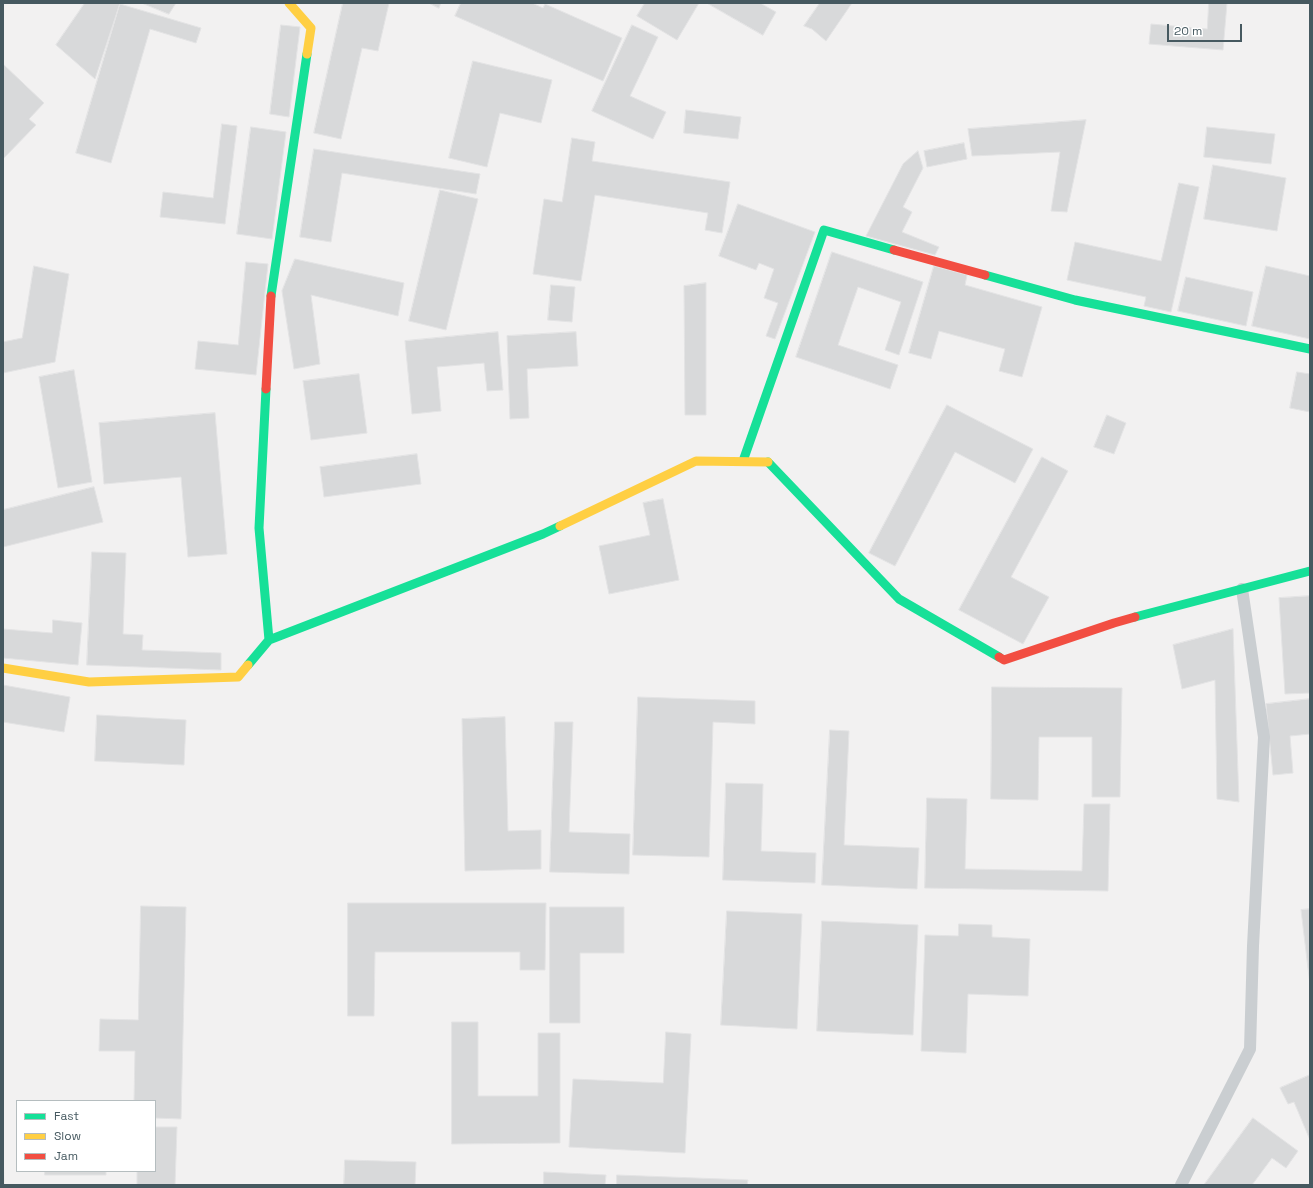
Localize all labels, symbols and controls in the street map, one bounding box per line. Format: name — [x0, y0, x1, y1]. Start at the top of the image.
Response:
scale bar — [1169, 16, 1244, 42]
text: 20 m — [1174, 23, 1202, 39]
legend — [16, 1100, 156, 1172]
text: Fast — [54, 1108, 79, 1124]
text: Slow — [54, 1128, 81, 1144]
text: Jam — [54, 1148, 78, 1164]

